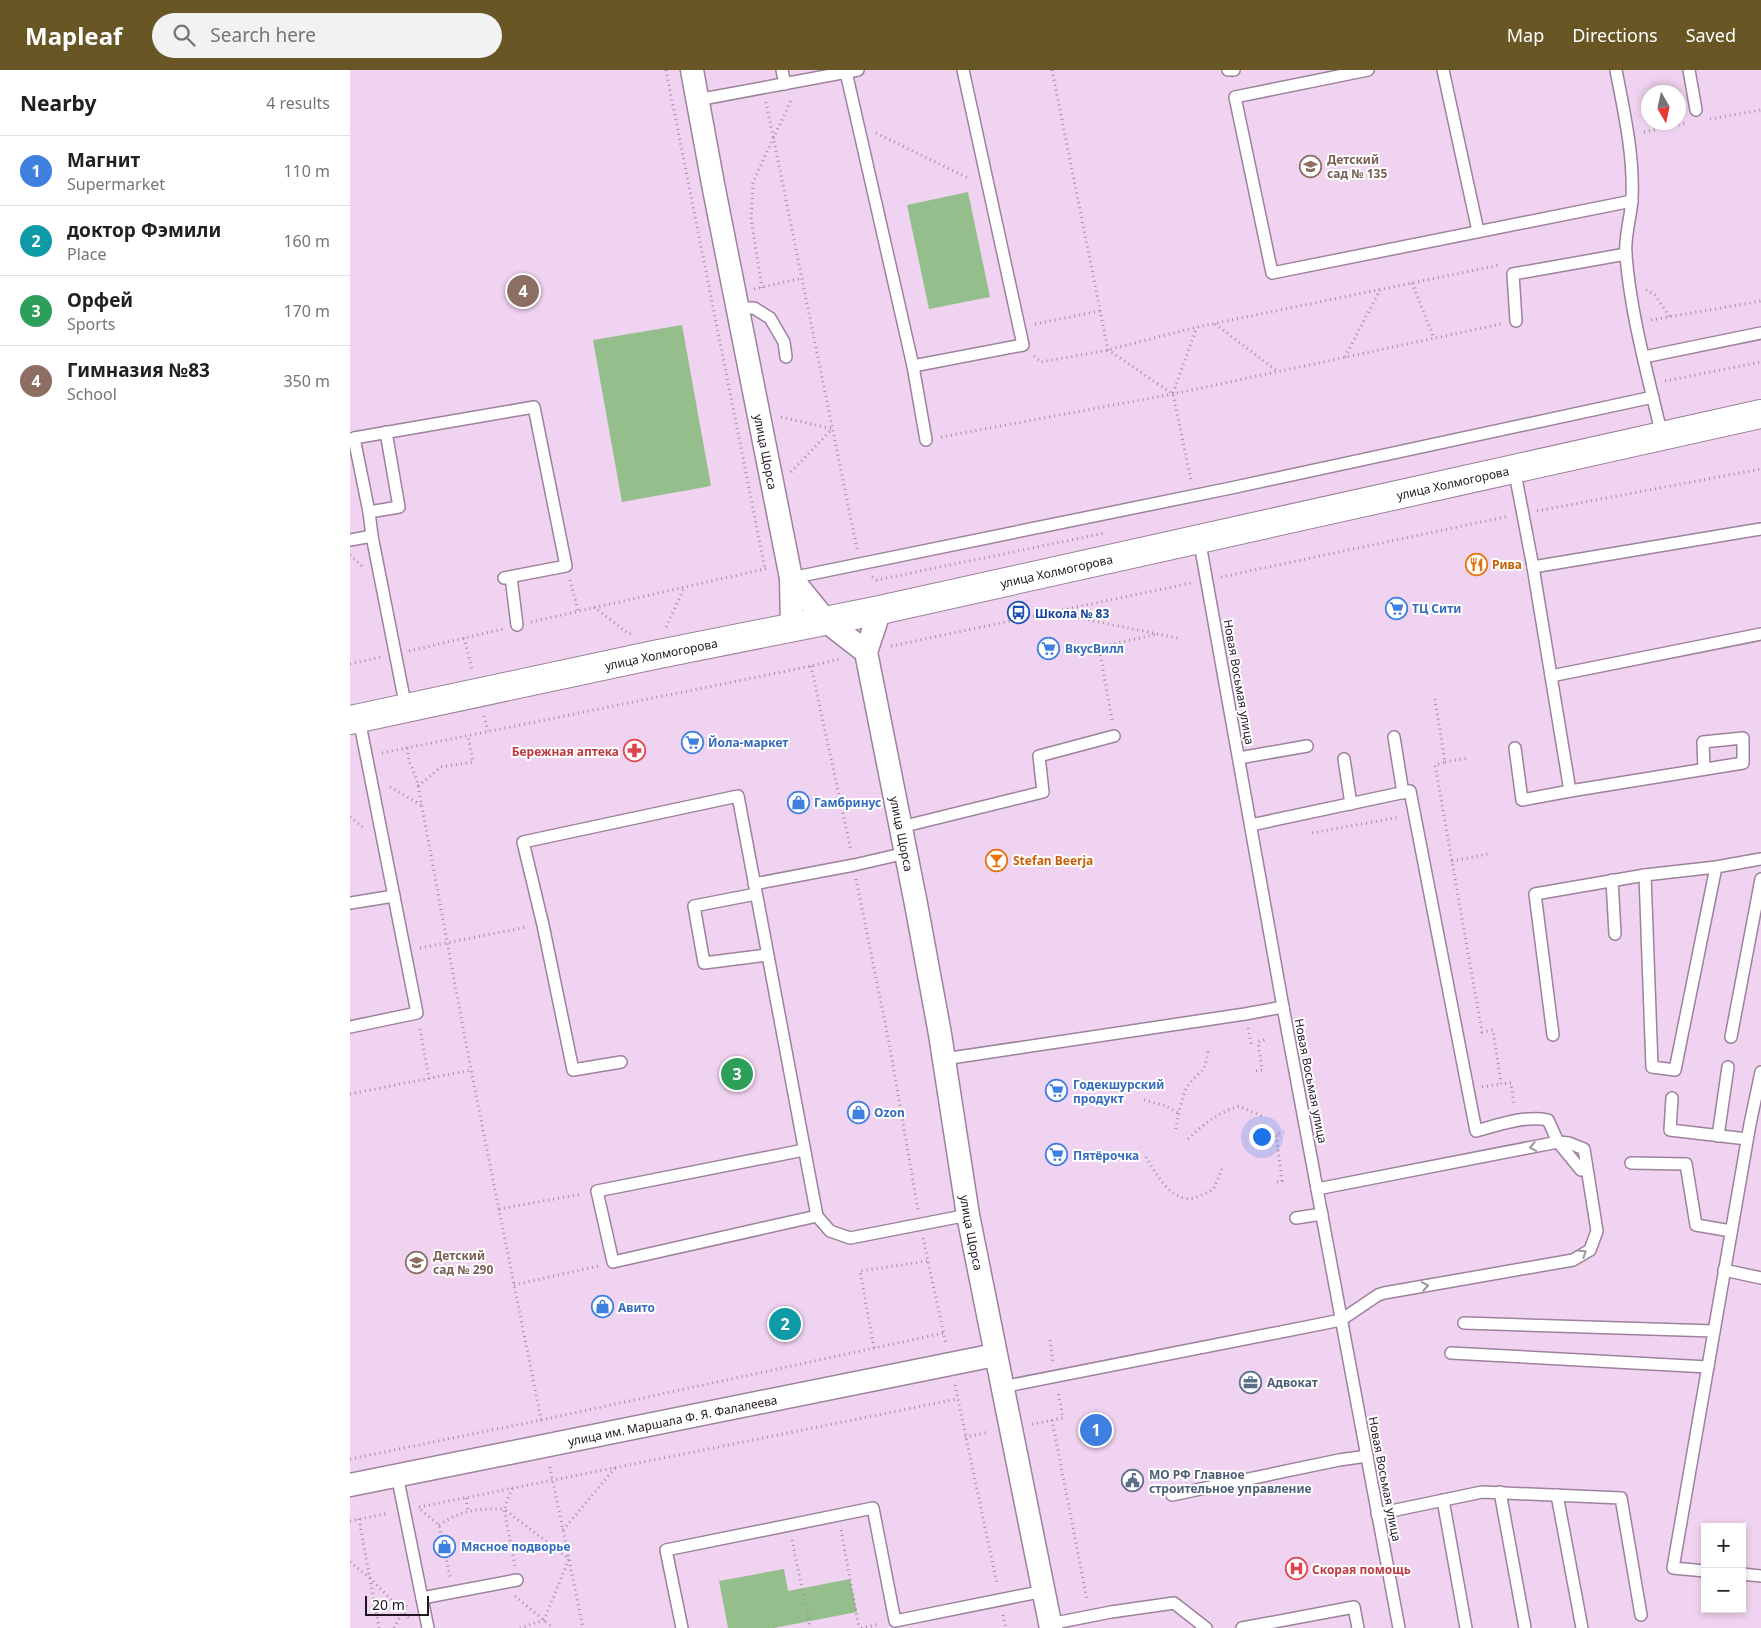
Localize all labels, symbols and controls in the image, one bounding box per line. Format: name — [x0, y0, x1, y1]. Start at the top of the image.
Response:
search box — [152, 13, 502, 58]
text: Mapleaf — [25, 19, 122, 52]
icon: search — [170, 21, 198, 49]
text: Search here — [210, 22, 316, 48]
text: Map — [1507, 23, 1544, 47]
text: Directions — [1572, 23, 1658, 47]
text: Saved — [1686, 23, 1736, 47]
north arrow — [1641, 85, 1686, 130]
text: Nearby — [20, 89, 96, 117]
text: 4 results — [266, 92, 330, 114]
text: Магнит — [67, 147, 140, 173]
place label: Детский сад № 135 — [1327, 151, 1387, 182]
school or university icon: Детский сад № 135 — [1299, 154, 1323, 178]
text: 1 — [31, 160, 41, 182]
text: 110 m — [283, 160, 330, 182]
text: Supermarket — [67, 173, 165, 195]
text: доктор Фэмили — [67, 217, 221, 243]
text: 2 — [31, 230, 41, 252]
text: 160 m — [283, 230, 330, 252]
text: Place — [67, 243, 107, 265]
pin: 4 — [507, 272, 539, 310]
text: Орфей — [67, 287, 133, 313]
text: 3 — [31, 300, 41, 322]
text: 170 m — [283, 300, 330, 322]
text: Sports — [67, 313, 115, 335]
text: Гимназия №83 — [67, 357, 210, 383]
text: 4 — [31, 370, 41, 392]
text: 350 m — [283, 370, 330, 392]
text: School — [67, 383, 117, 405]
street label: улица Щорса — [750, 413, 782, 491]
street label: улица Холмогорова — [1395, 462, 1511, 503]
street label: улица Холмогорова — [999, 550, 1114, 592]
restaurant icon: Рива — [1464, 552, 1488, 576]
place label: Рива — [1492, 556, 1522, 573]
supermarket icon: ТЦ Сити — [1384, 596, 1408, 620]
place label: ТЦ Сити — [1412, 600, 1461, 617]
bus stop icon: Школа № 83 — [1007, 601, 1031, 625]
place label: Школа № 83 — [1035, 605, 1109, 622]
street label: Новая Восьмая улица — [1220, 618, 1258, 746]
street label: улица Холмогорова — [603, 634, 719, 674]
supermarket icon: ВкусВилл — [1037, 636, 1061, 660]
place label: ВкусВилл — [1065, 640, 1124, 657]
supermarket icon: Йола-маркет — [680, 730, 704, 754]
place label: Йола-маркет — [708, 734, 788, 751]
pharmacy icon: Бережная аптека — [623, 739, 647, 763]
place label: Бережная аптека — [512, 743, 619, 760]
shop icon: Гамбринус — [786, 790, 810, 814]
place label: Гамбринус — [814, 794, 881, 811]
street label: улица Щорса — [886, 795, 918, 873]
bar icon: Stefan Beerja — [985, 848, 1009, 872]
place label: Stefan Beerja — [1013, 852, 1093, 869]
street label: Новая Восьмая улица — [1291, 1017, 1331, 1145]
pin: 3 — [721, 1055, 753, 1093]
place label: Годекшурский продукт — [1073, 1076, 1164, 1107]
supermarket icon: Годекшурский продукт — [1045, 1079, 1069, 1103]
shop icon: Ozon — [846, 1100, 870, 1124]
place label: Ozon — [874, 1104, 905, 1121]
your location — [1249, 1124, 1275, 1150]
one-way arrow — [1529, 1142, 1538, 1152]
supermarket icon: Пятёрочка — [1045, 1143, 1069, 1167]
place label: Пятёрочка — [1073, 1147, 1139, 1164]
street label: улица Щорса — [957, 1194, 987, 1272]
place label: Детский сад № 290 — [433, 1247, 493, 1278]
school or university icon: Детский сад № 290 — [405, 1250, 429, 1274]
one-way arrow — [1577, 1250, 1587, 1259]
one-way arrow — [1421, 1281, 1430, 1292]
shop icon: Авито — [590, 1295, 614, 1319]
place label: Авито — [618, 1299, 655, 1316]
pin: 2 — [769, 1305, 801, 1343]
office icon: Адвокат — [1239, 1370, 1263, 1394]
place label: Адвокат — [1267, 1374, 1318, 1391]
street label: улица им. Маршала Ф. Я. Фалалеева — [566, 1391, 779, 1449]
pin: 1 — [1080, 1411, 1112, 1449]
street label: Новая Восьмая улица — [1365, 1415, 1405, 1543]
place label: МО РФ Главное строительное управление — [1149, 1466, 1312, 1497]
public building icon: МО РФ Главное строительное управление — [1121, 1469, 1145, 1493]
map controls — [1701, 1523, 1746, 1613]
button: + — [1701, 1523, 1746, 1568]
shop icon: Мясное подворье — [433, 1534, 457, 1558]
place label: Мясное подворье — [461, 1538, 570, 1555]
hospital icon: Скорая помощь — [1284, 1557, 1308, 1581]
place label: Скорая помощь — [1312, 1561, 1411, 1578]
button: − — [1701, 1568, 1746, 1613]
scale bar — [365, 1593, 429, 1616]
text: 20 m — [372, 1595, 405, 1614]

